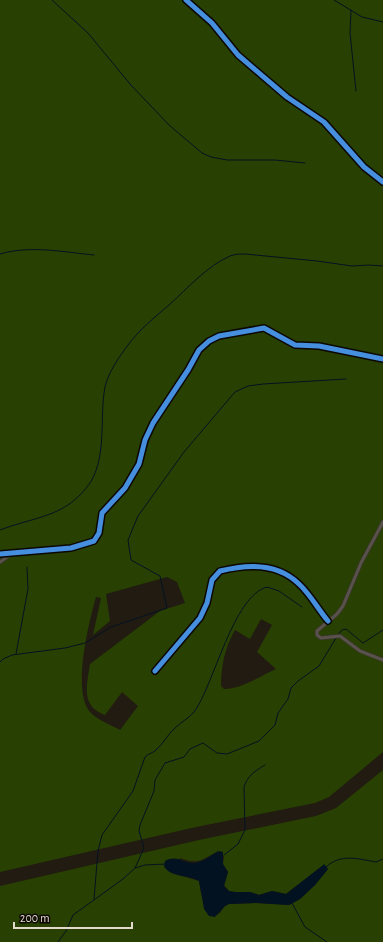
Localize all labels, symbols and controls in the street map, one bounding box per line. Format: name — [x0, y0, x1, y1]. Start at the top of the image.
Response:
scale bar — [14, 904, 132, 930]
text: 200 m — [20, 912, 50, 924]

